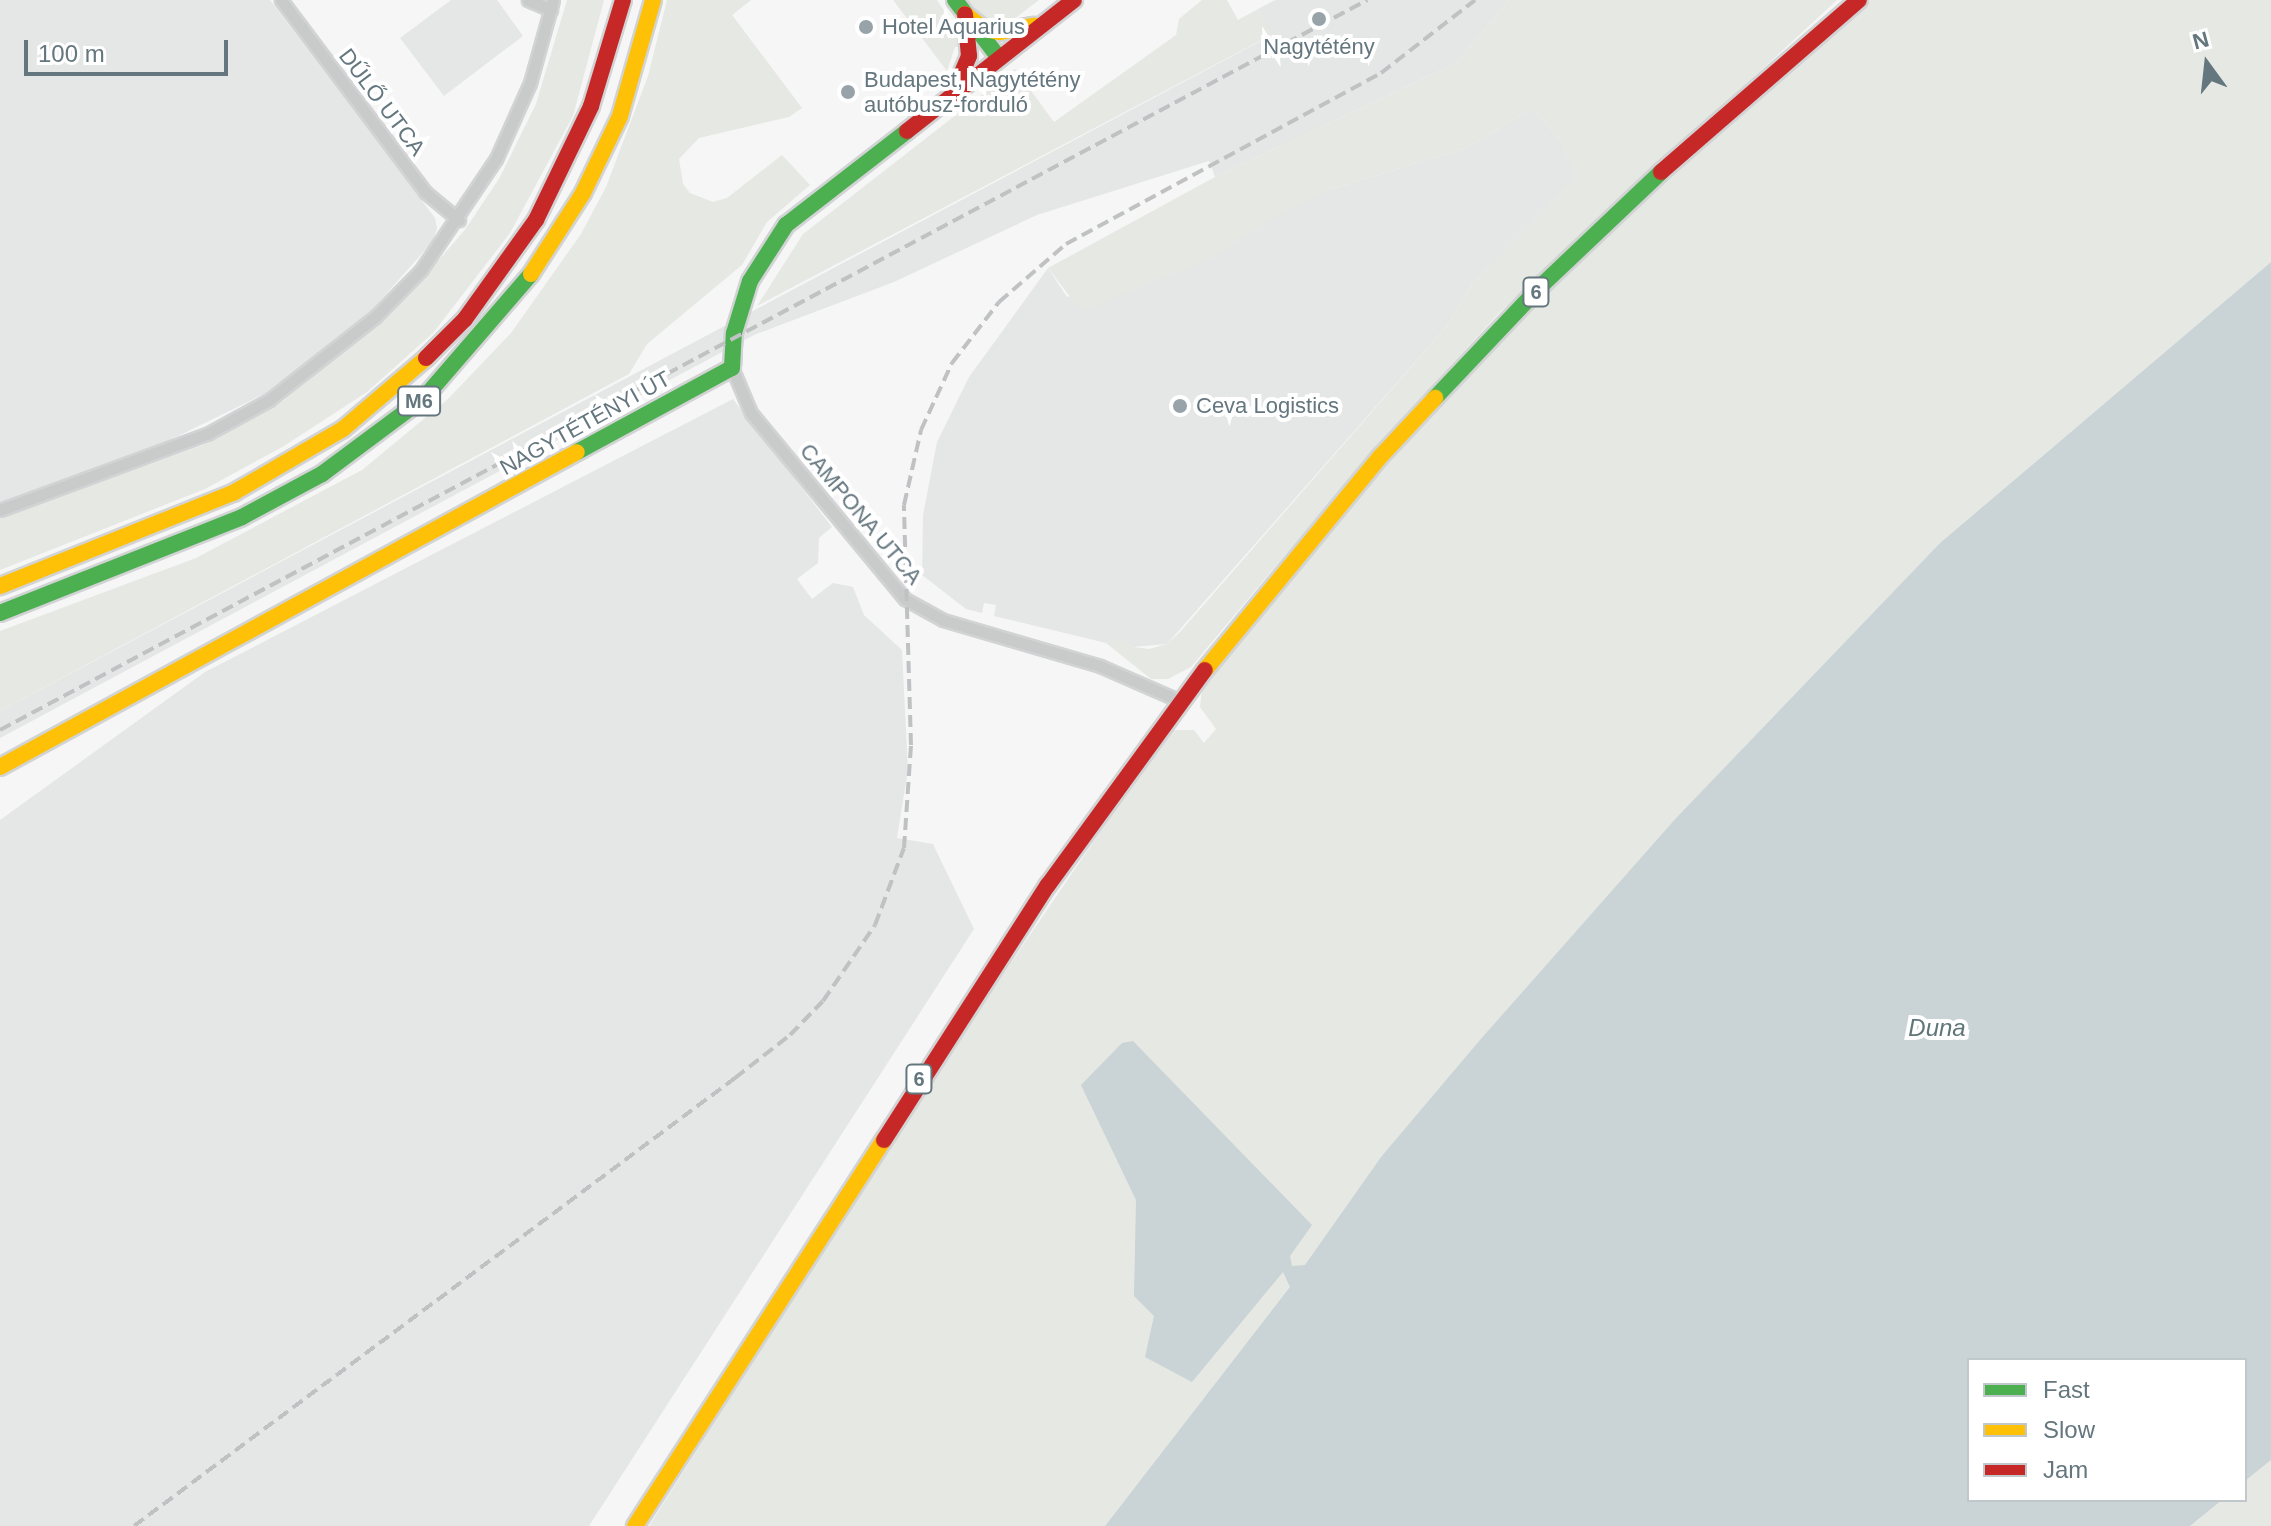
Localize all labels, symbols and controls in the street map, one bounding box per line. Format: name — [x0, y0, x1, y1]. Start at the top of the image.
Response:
marker: Nagytétény — [1308, 8, 1330, 30]
place label: Hotel Aquarius — [882, 14, 1026, 40]
marker: Hotel Aquarius — [857, 18, 875, 36]
scale bar — [28, 24, 232, 74]
north arrow — [2167, 24, 2247, 104]
text: N — [2190, 26, 2212, 54]
place label: Nagytétény — [1263, 34, 1375, 60]
text: 100 m — [38, 40, 105, 67]
street label: DŰLŐ UTCA — [333, 43, 431, 161]
place label: Budapest, Nagytétény autóbusz-forduló — [864, 66, 1080, 118]
marker: Budapest, Nagytétény autóbusz-forduló — [839, 83, 857, 101]
road number: 6 — [1522, 276, 1550, 308]
street label: NAGYTÉTÉNYI ÚT — [495, 365, 675, 481]
road number: M6 — [397, 385, 441, 417]
place label: Ceva Logistics — [1196, 393, 1339, 419]
marker: Ceva Logistics — [1171, 397, 1189, 415]
street label: CAMPONA UTCA — [794, 438, 928, 590]
water label: Duna — [1908, 1014, 1966, 1042]
road number: 6 — [905, 1063, 933, 1095]
legend — [1967, 1358, 2247, 1502]
text: Fast — [2043, 1376, 2090, 1403]
text: Slow — [2043, 1416, 2095, 1443]
text: Jam — [2043, 1456, 2088, 1483]

